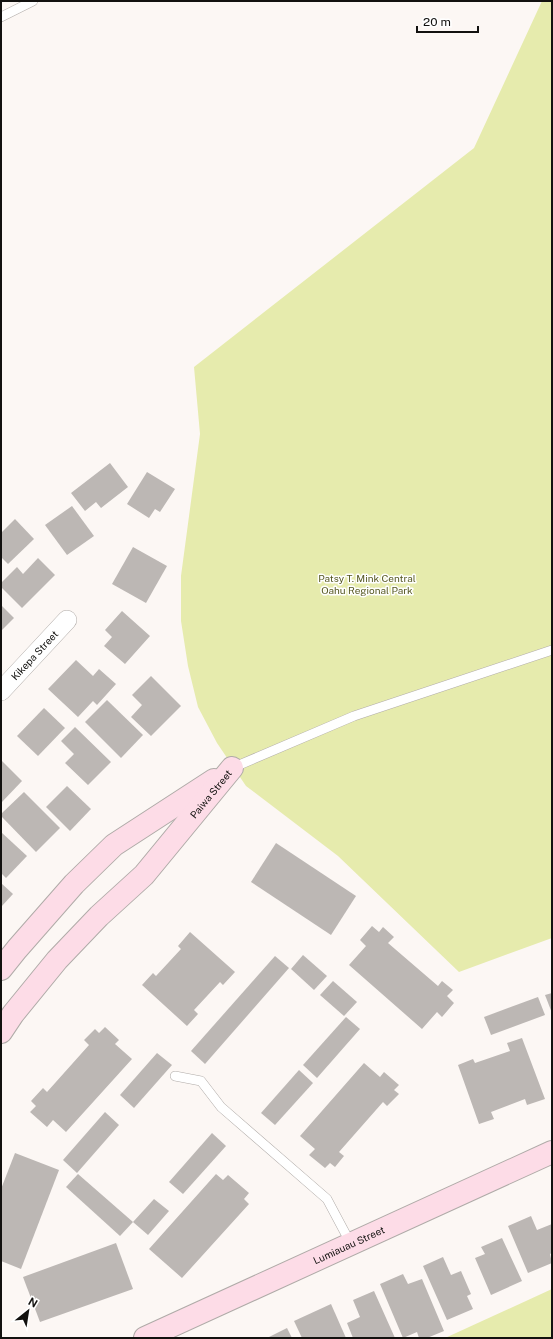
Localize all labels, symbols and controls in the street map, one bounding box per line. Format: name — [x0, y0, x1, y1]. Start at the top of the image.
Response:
scale bar — [417, 8, 478, 34]
text: 20 m — [423, 15, 451, 29]
park label: Patsy T. Mink Central Oahu Regional Park — [318, 572, 416, 596]
street label: Kikepa Street — [8, 628, 60, 682]
street label: Paiwa Street — [187, 767, 234, 821]
street label: Lumiauau Street — [311, 1223, 386, 1266]
north arrow — [8, 1291, 48, 1331]
text: N — [26, 1295, 40, 1310]

